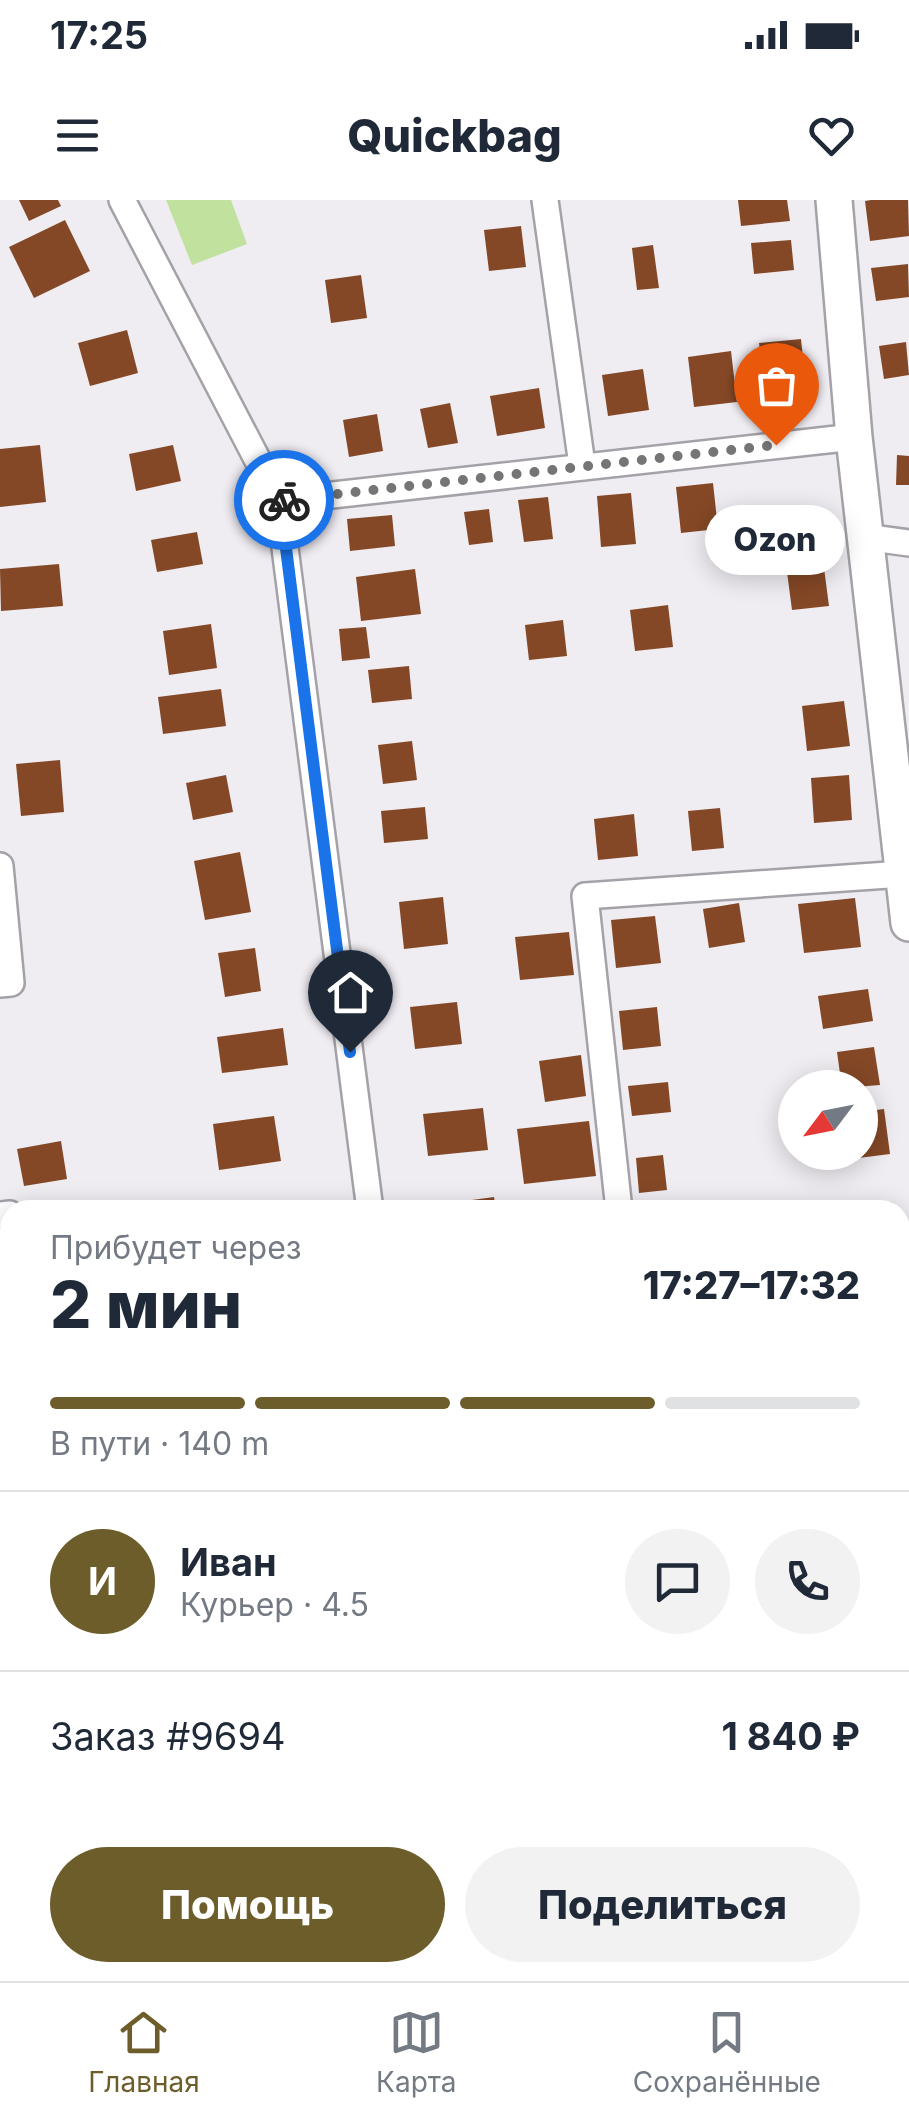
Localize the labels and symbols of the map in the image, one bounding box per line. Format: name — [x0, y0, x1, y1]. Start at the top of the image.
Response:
pin — [734, 343, 819, 446]
courier — [234, 450, 334, 550]
callout: Ozon — [706, 505, 846, 575]
pin — [308, 950, 393, 1053]
north arrow — [778, 1070, 878, 1170]

